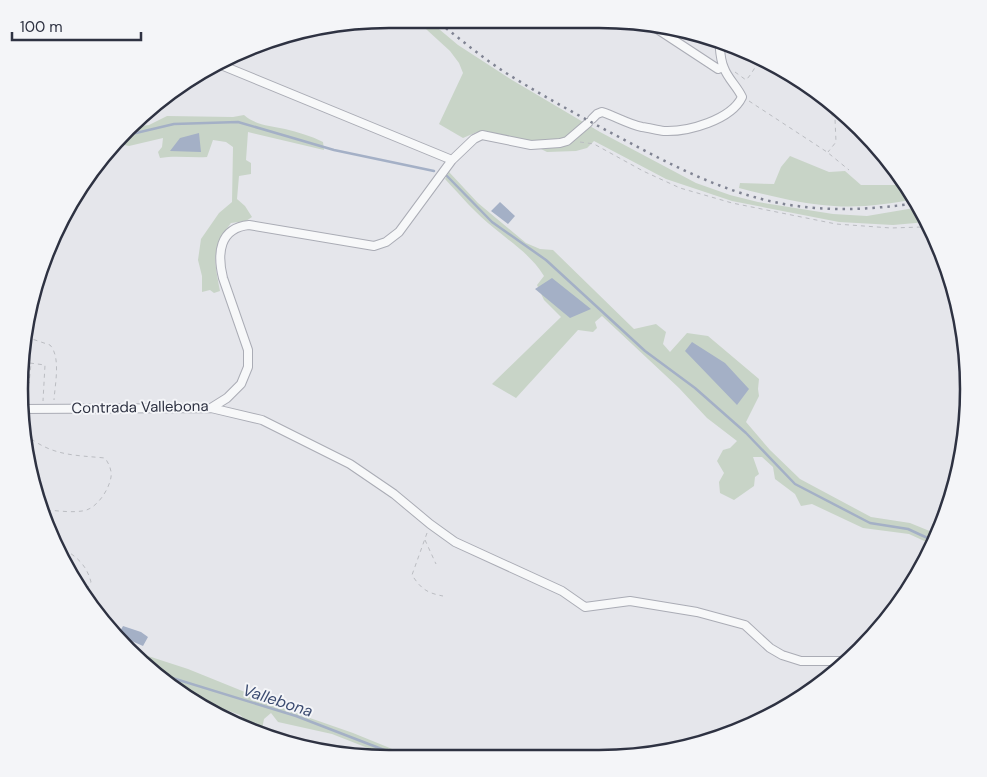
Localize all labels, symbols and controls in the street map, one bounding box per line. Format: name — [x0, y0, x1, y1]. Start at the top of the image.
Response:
scale bar — [12, 10, 141, 42]
text: 100 m — [20, 17, 63, 37]
street label: Contrada Vallebona — [71, 396, 209, 418]
water label: Vallebona — [240, 679, 316, 722]

